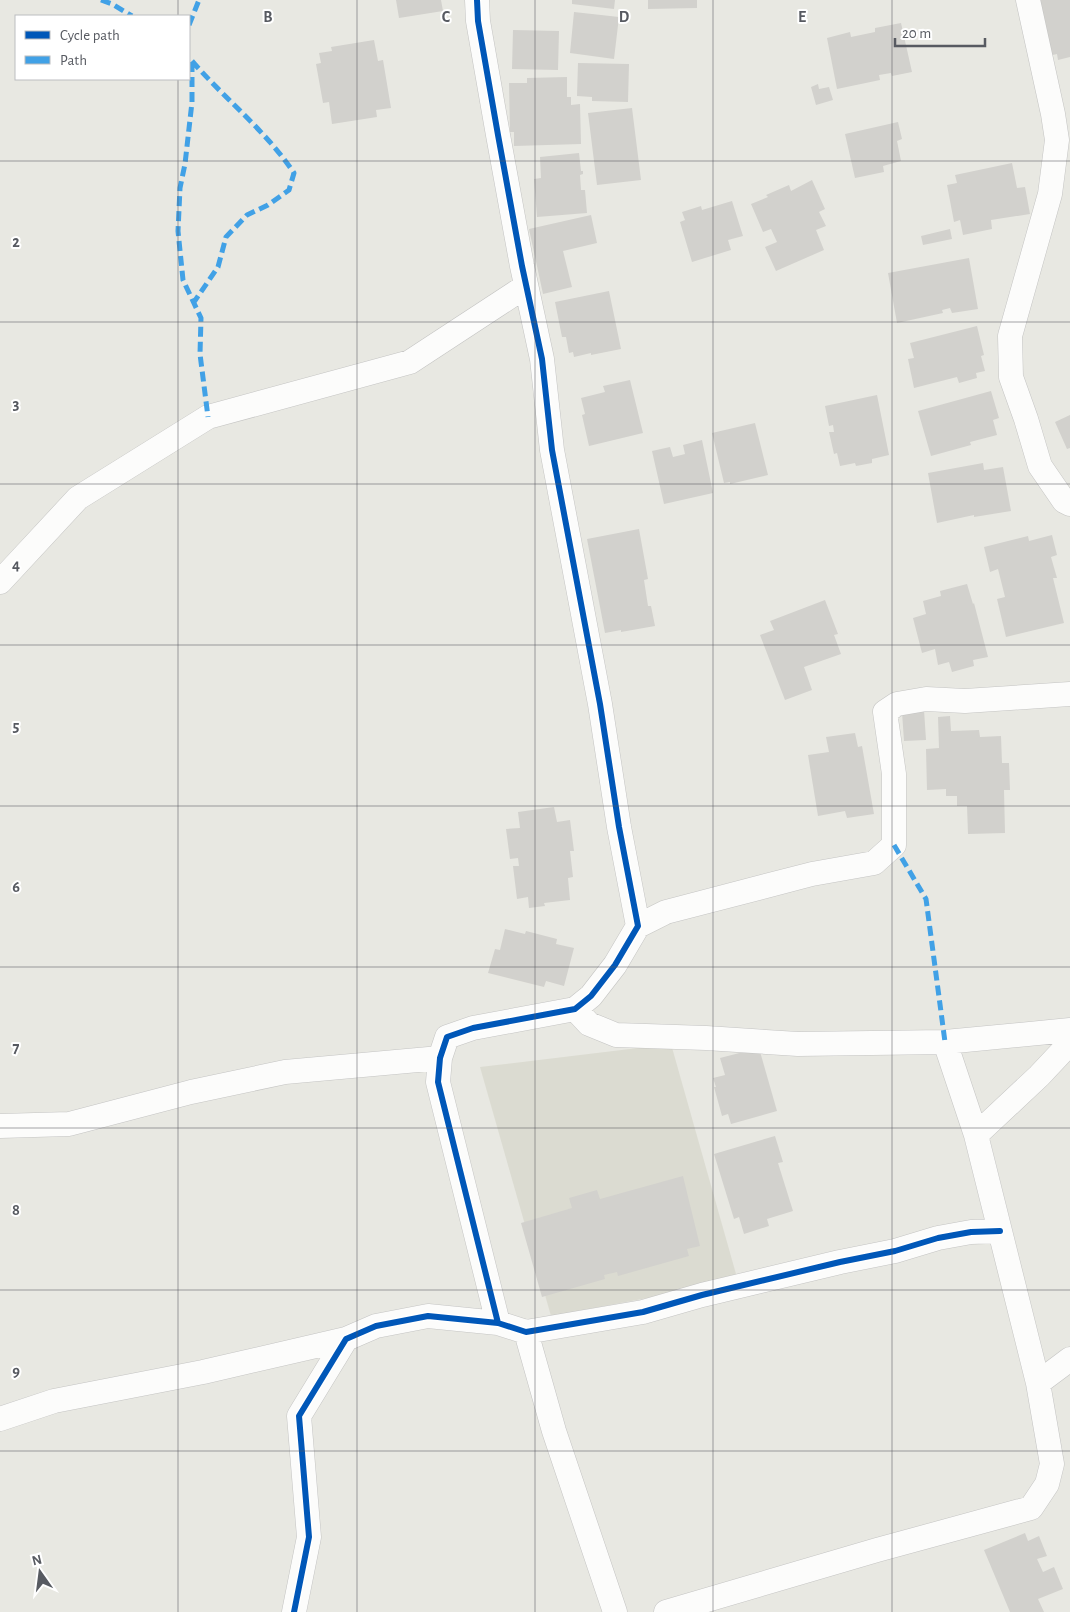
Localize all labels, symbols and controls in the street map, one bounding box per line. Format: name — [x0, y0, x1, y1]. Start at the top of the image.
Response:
text: B — [263, 9, 273, 25]
text: C — [442, 9, 451, 25]
text: D — [619, 9, 630, 25]
text: E — [798, 9, 806, 25]
legend — [15, 15, 190, 80]
scale bar — [895, 15, 985, 47]
text: 20 m — [902, 26, 931, 41]
text: Cycle path — [60, 28, 120, 43]
text: Path — [60, 53, 87, 68]
text: 2 — [12, 234, 20, 250]
text: 3 — [13, 396, 20, 412]
text: 4 — [12, 557, 20, 573]
text: 5 — [13, 718, 20, 734]
text: 6 — [12, 879, 20, 895]
text: 7 — [13, 1040, 20, 1056]
text: 8 — [12, 1202, 20, 1218]
text: 9 — [12, 1363, 20, 1379]
north arrow — [15, 1547, 65, 1597]
text: N — [31, 1552, 44, 1568]

